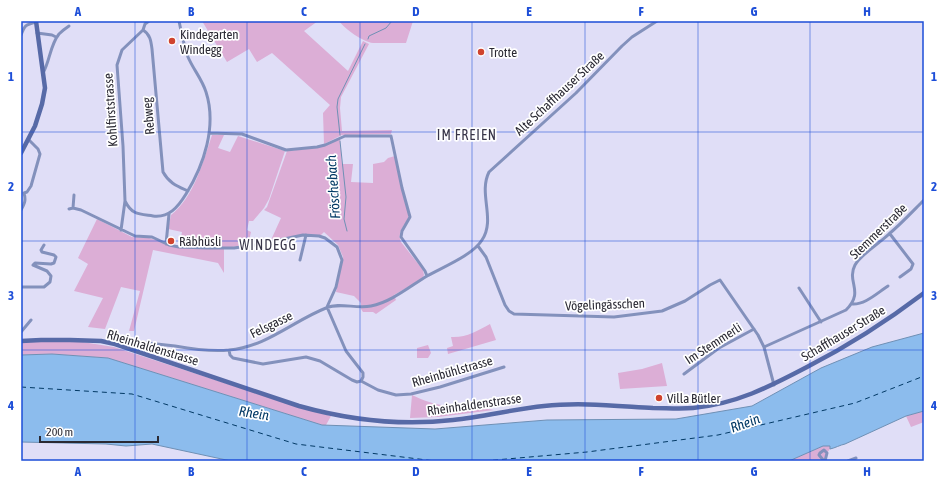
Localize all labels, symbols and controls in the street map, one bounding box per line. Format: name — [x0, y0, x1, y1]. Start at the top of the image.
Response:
text: A — [74, 4, 82, 19]
text: B — [188, 4, 195, 19]
text: C — [301, 4, 307, 19]
text: D — [412, 4, 420, 19]
text: E — [526, 4, 532, 19]
text: F — [638, 4, 644, 19]
text: G — [751, 4, 758, 19]
text: H — [863, 4, 871, 19]
place label: Kindegarten Windegg — [180, 27, 239, 57]
marker: Kindegarten Windegg — [167, 36, 177, 46]
place label: Trotte — [489, 45, 517, 60]
marker: Trotte — [476, 47, 486, 57]
street label: Alte Schaffhauser Straße — [512, 48, 607, 139]
text: 1 — [8, 69, 14, 84]
text: 1 — [931, 69, 937, 84]
street label: Kohlfirststrasse — [100, 73, 121, 147]
street label: Rebweg — [139, 96, 158, 135]
district label: IM FREIEN — [437, 127, 497, 143]
water label: Fröschebach — [323, 154, 343, 220]
text: 2 — [8, 179, 14, 194]
text: 2 — [931, 179, 937, 194]
street label: Stemmerstraße — [847, 200, 910, 262]
place label: Räbhüsli — [179, 234, 221, 249]
marker: Räbhüsli — [166, 236, 176, 246]
district label: WINDEGG — [239, 237, 297, 253]
text: 3 — [8, 288, 14, 303]
text: 3 — [931, 288, 937, 303]
street label: Vögelingässchen — [565, 296, 645, 313]
street label: Schaffhauser Straße — [799, 302, 888, 364]
street label: Felsgasse — [248, 308, 295, 341]
street label: Im Stemmerli — [682, 320, 744, 367]
street label: Rheinhaldenstrasse — [105, 326, 201, 369]
street label: Rheinbühlstrasse — [410, 353, 494, 390]
street label: Rheinhaldenstrasse — [426, 390, 522, 419]
place label: Villa Bütler — [667, 391, 720, 406]
marker: Villa Bütler — [654, 393, 664, 403]
text: 4 — [7, 398, 14, 413]
text: 4 — [930, 398, 937, 413]
water label: Rhein — [238, 403, 270, 423]
water label: Rhein — [728, 410, 762, 436]
scale bar — [40, 418, 158, 444]
text: 200 m — [46, 425, 73, 439]
text: A — [74, 464, 82, 479]
text: B — [188, 464, 195, 479]
text: C — [301, 464, 307, 479]
text: D — [412, 464, 420, 479]
text: E — [526, 464, 532, 479]
text: F — [638, 464, 644, 479]
text: G — [751, 464, 758, 479]
text: H — [863, 464, 871, 479]

